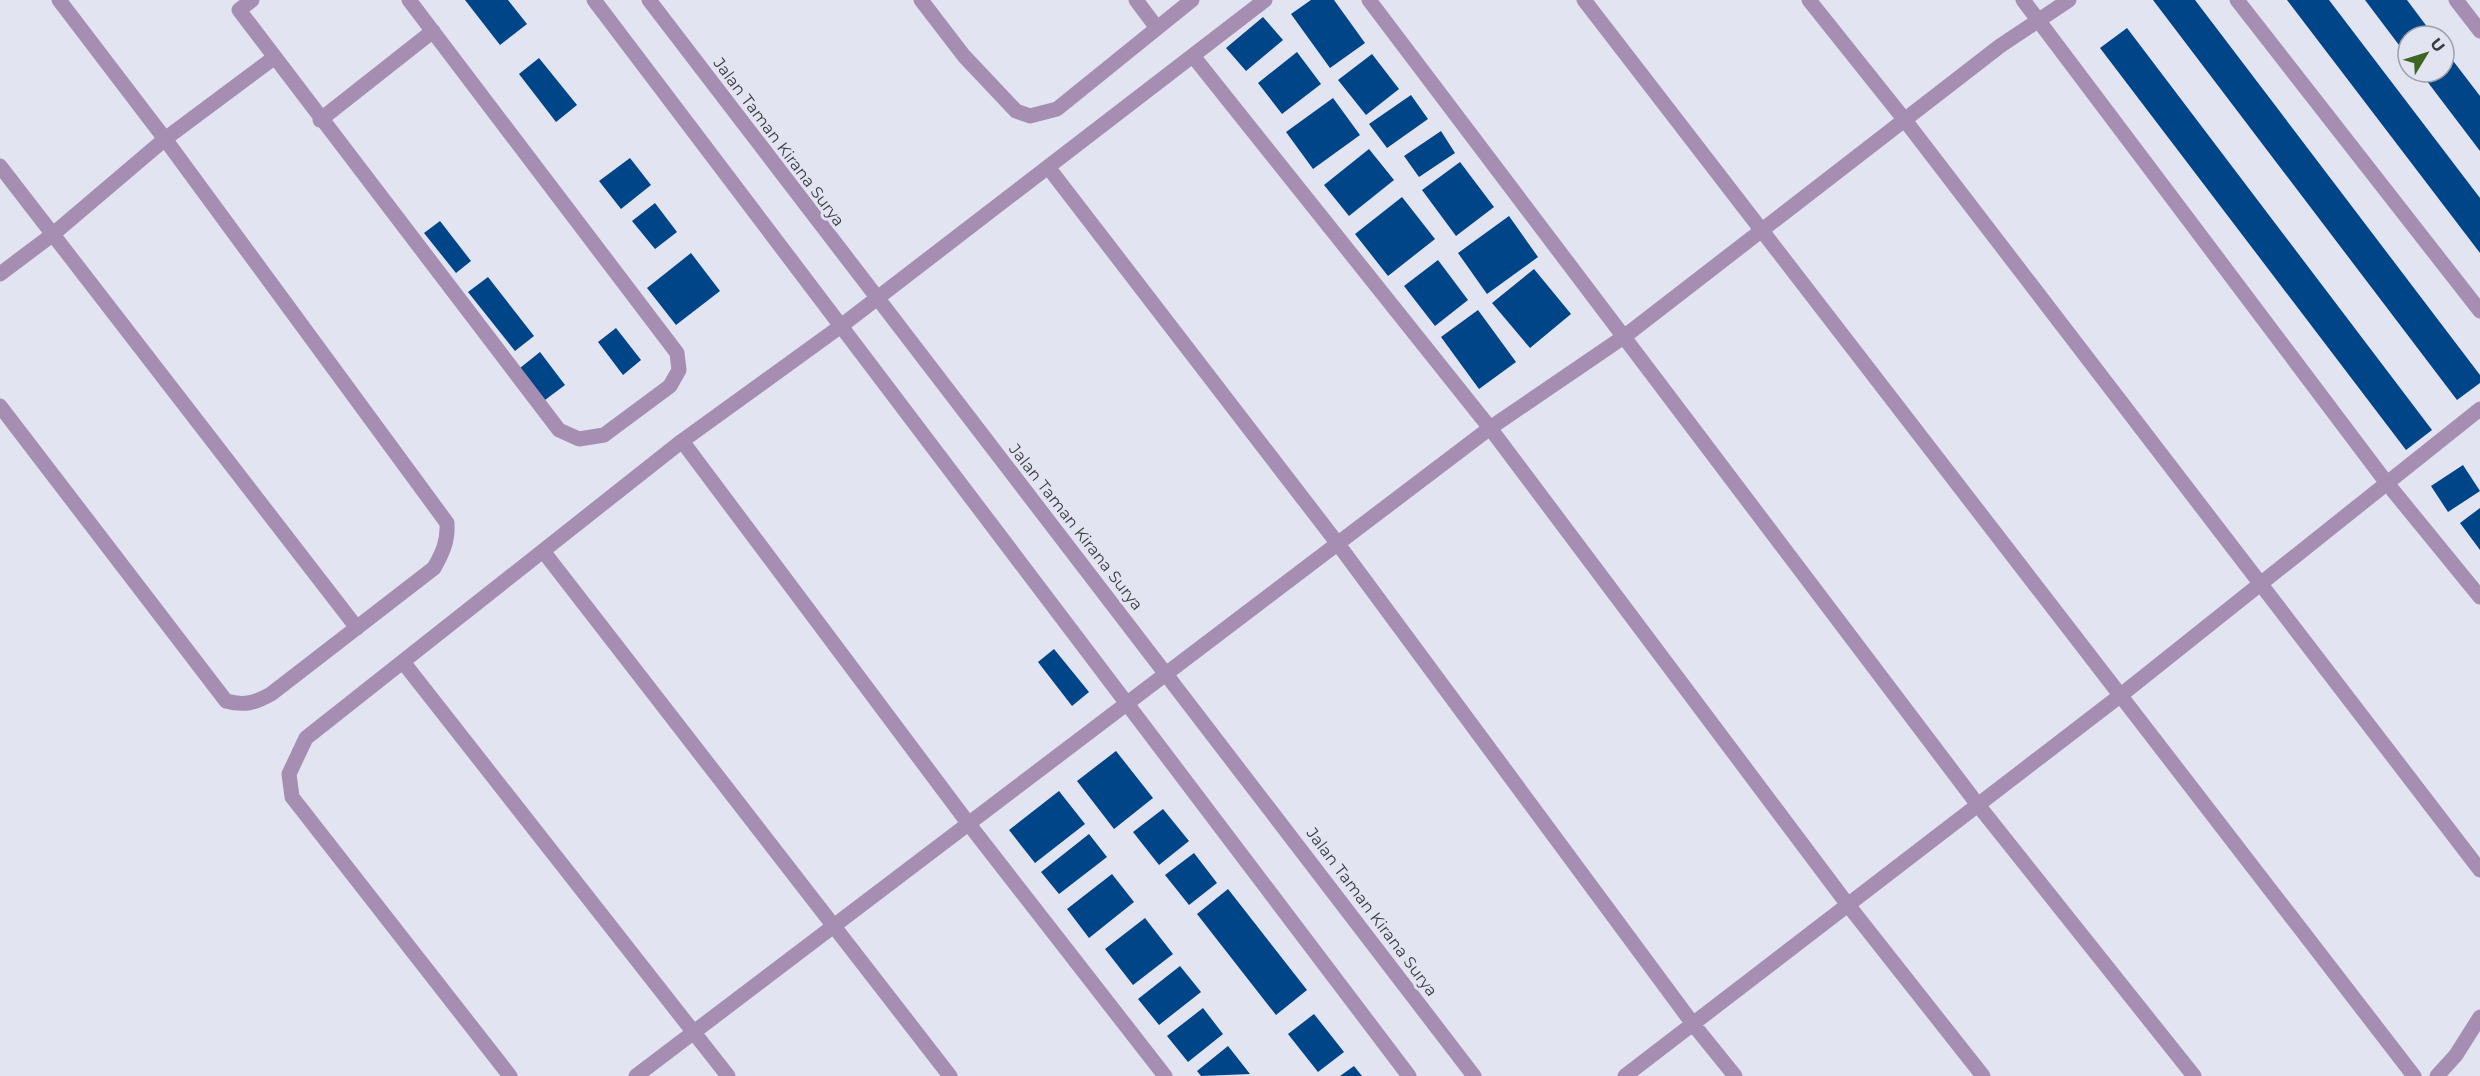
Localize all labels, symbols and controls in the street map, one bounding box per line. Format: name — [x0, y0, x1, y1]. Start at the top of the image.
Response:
north arrow — [2396, 24, 2456, 84]
text: U — [2426, 34, 2449, 56]
street label: Jalan Taman Kirana Surya — [709, 53, 849, 230]
street label: Jalan Taman Kirana Surya — [1005, 439, 1147, 614]
street label: Jalan Taman Kirana Surya — [1302, 823, 1442, 1000]

